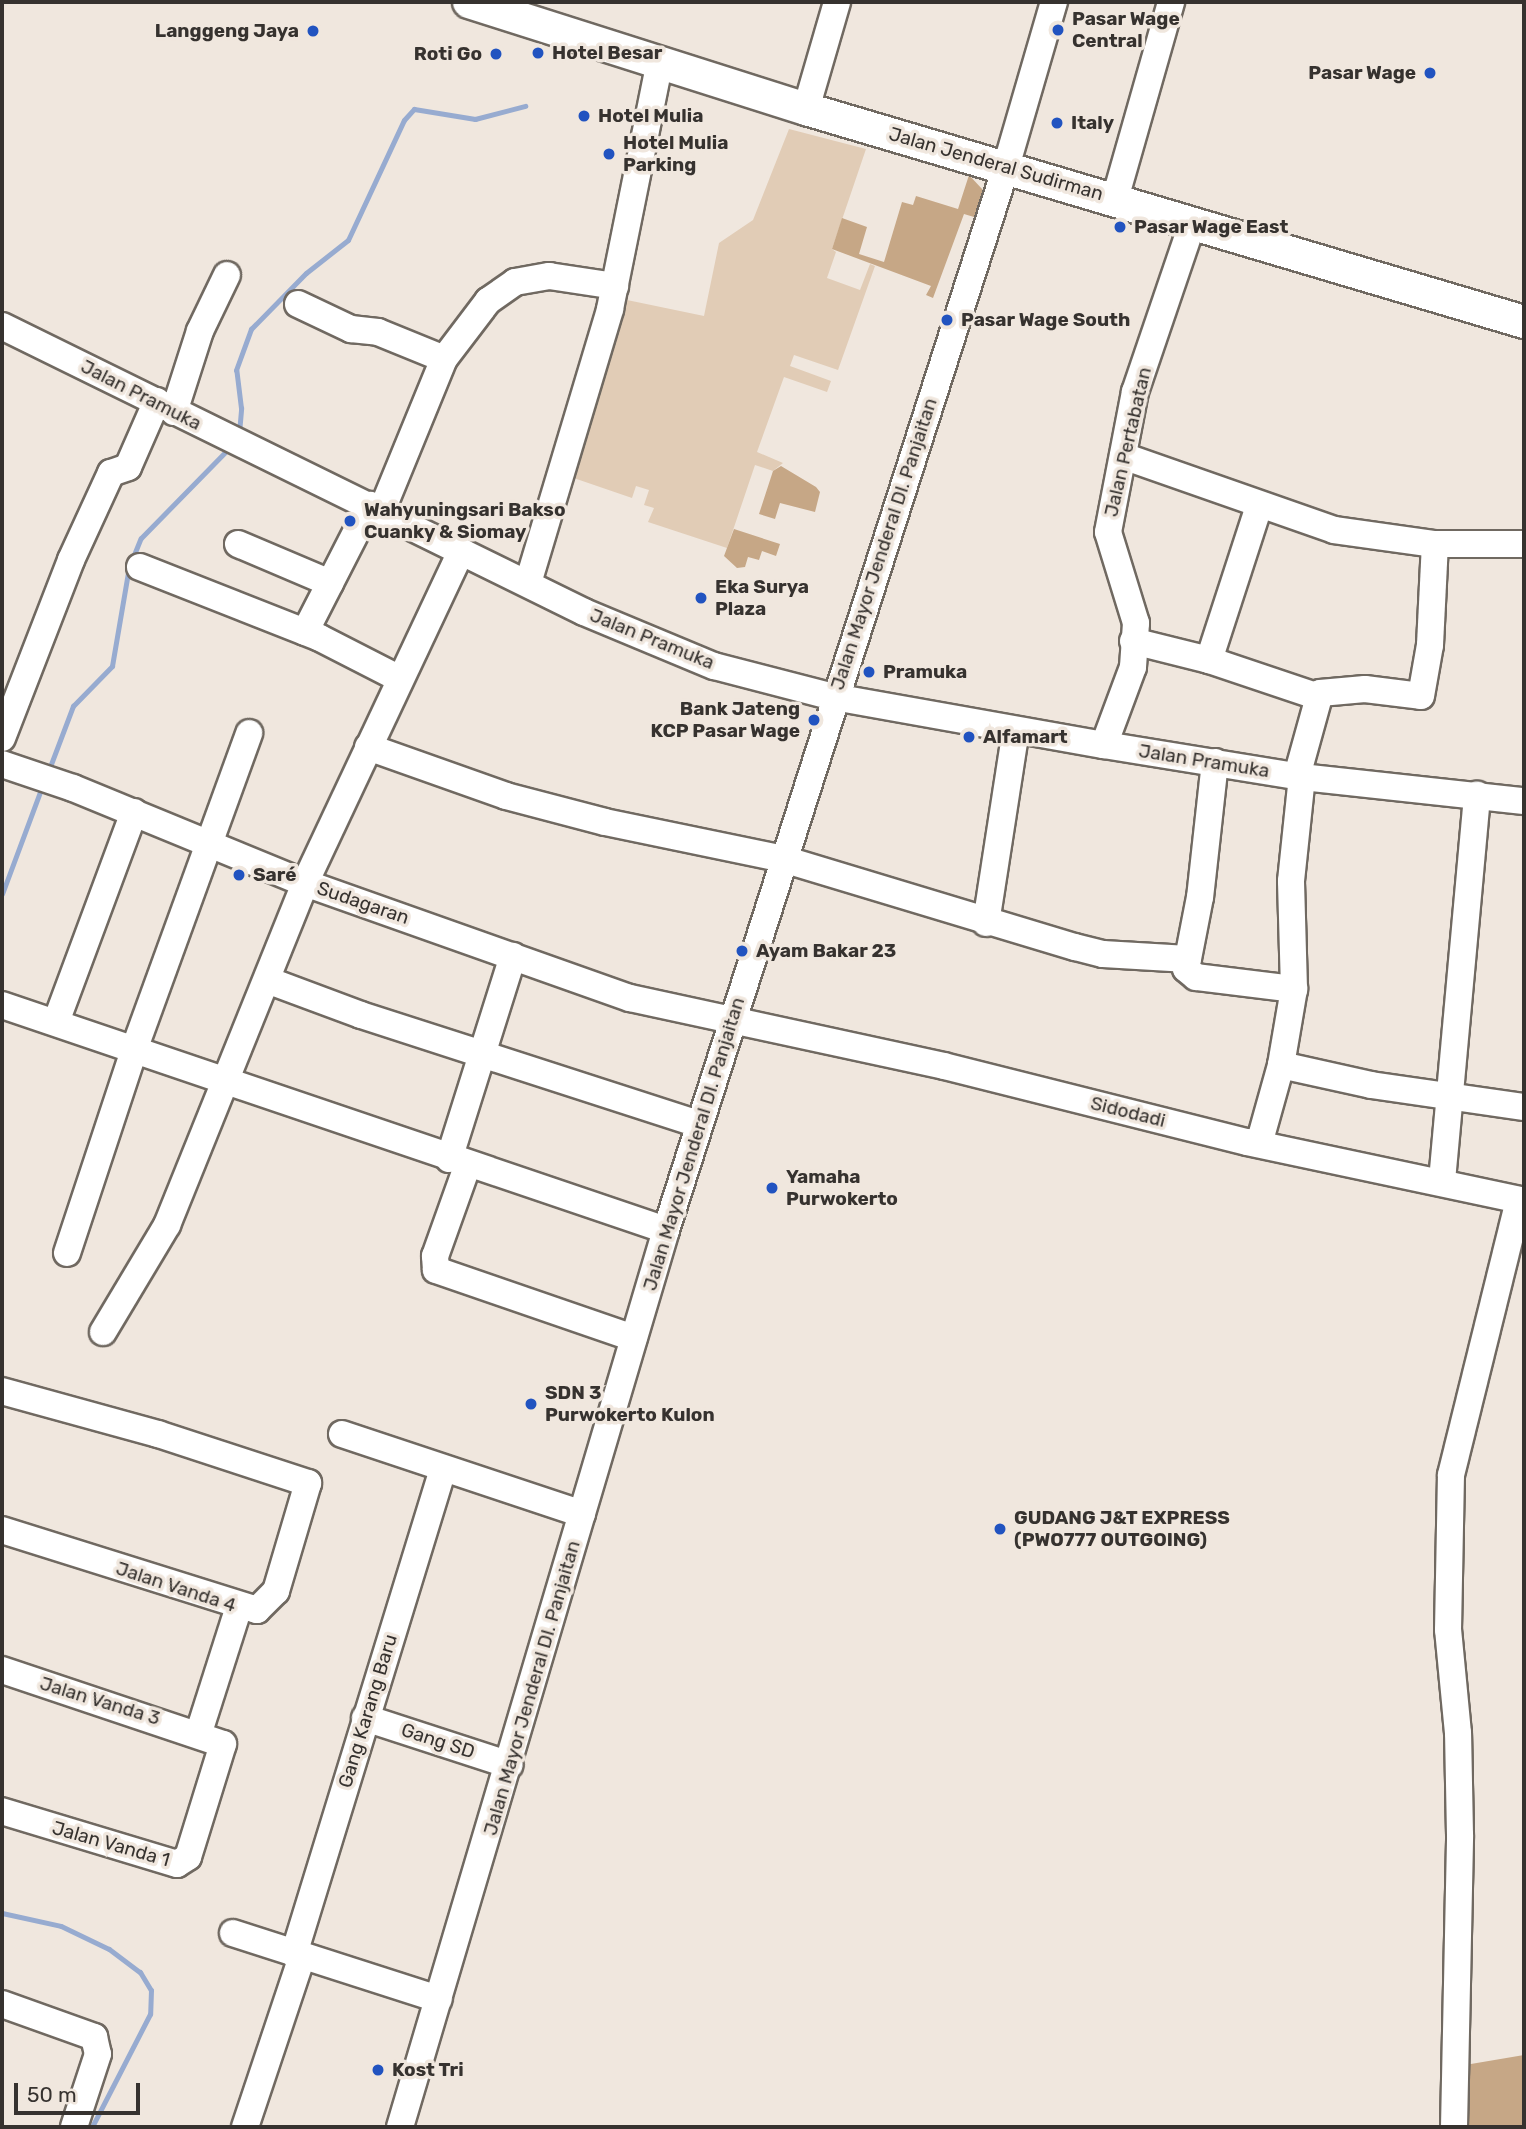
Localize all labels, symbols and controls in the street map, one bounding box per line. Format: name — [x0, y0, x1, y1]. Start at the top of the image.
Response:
place label: Pasar Wage Central — [1072, 8, 1180, 52]
place label: Langgeng Jaya — [155, 20, 299, 42]
marker: Pasar Wage Central — [1050, 22, 1066, 38]
marker: Langgeng Jaya — [305, 23, 321, 39]
place label: Hotel Besar — [552, 42, 662, 64]
place label: Roti Go — [414, 43, 482, 65]
marker: Hotel Besar — [530, 45, 546, 61]
marker: Roti Go — [488, 46, 504, 62]
place label: Pasar Wage — [1308, 62, 1416, 84]
marker: Pasar Wage — [1422, 65, 1438, 81]
place label: Hotel Mulia — [598, 105, 703, 127]
marker: Hotel Mulia — [576, 108, 592, 124]
place label: Italy — [1071, 112, 1114, 134]
marker: Italy — [1049, 115, 1065, 131]
street label: Jalan Jenderal Sudirman — [886, 122, 1106, 206]
place label: Hotel Mulia Parking — [623, 132, 728, 176]
marker: Hotel Mulia Parking — [601, 146, 617, 162]
place label: Pasar Wage East — [1134, 216, 1289, 238]
marker: Pasar Wage East — [1112, 219, 1128, 235]
place label: Pasar Wage South — [961, 309, 1131, 331]
marker: Pasar Wage South — [939, 312, 955, 328]
street label: Jalan Pramuka — [77, 355, 205, 435]
street label: Jalan Pertabatan — [1100, 365, 1156, 519]
street label: Jalan Mayor Jenderal DI. Panjaitan — [826, 395, 942, 693]
place label: Wahyuningsari Bakso Cuanky & Siomay — [364, 499, 565, 543]
marker: Wahyuningsari Bakso Cuanky & Siomay — [342, 513, 358, 529]
place label: Eka Surya Plaza — [715, 576, 809, 620]
marker: Eka Surya Plaza — [693, 590, 709, 606]
street label: Jalan Pramuka — [587, 604, 717, 674]
place label: Pramuka — [883, 661, 967, 683]
marker: Pramuka — [861, 664, 877, 680]
place label: Bank Jateng KCP Pasar Wage — [650, 698, 800, 742]
marker: Bank Jateng KCP Pasar Wage — [806, 712, 822, 728]
place label: Alfamart — [983, 726, 1068, 748]
marker: Alfamart — [961, 729, 977, 745]
street label: Jalan Pramuka — [1137, 739, 1271, 783]
place label: Saré — [253, 864, 297, 886]
marker: Saré — [231, 867, 247, 883]
street label: Sudagaran — [314, 877, 412, 929]
place label: Ayam Bakar 23 — [756, 940, 897, 962]
marker: Ayam Bakar 23 — [734, 943, 750, 959]
street label: Jalan Mayor Jenderal DI. Panjaitan — [638, 994, 750, 1294]
street label: Sidodadi — [1088, 1092, 1168, 1132]
place label: Yamaha Purwokerto — [786, 1166, 898, 1210]
marker: Yamaha Purwokerto — [764, 1180, 780, 1196]
place label: SDN 3 Purwokerto Kulon — [545, 1382, 715, 1426]
marker: SDN 3 Purwokerto Kulon — [523, 1396, 539, 1412]
place label: GUDANG J&T EXPRESS (PWO777 OUTGOING) — [1014, 1507, 1230, 1551]
marker: GUDANG J&T EXPRESS (PWO777 OUTGOING) — [992, 1521, 1008, 1537]
street label: Jalan Mayor Jenderal DI. Panjaitan — [479, 1538, 585, 1838]
street label: Jalan Vanda 4 — [113, 1557, 239, 1617]
street label: Gang Karang Baru — [334, 1631, 402, 1791]
street label: Jalan Vanda 3 — [37, 1672, 163, 1730]
street label: Gang SD — [398, 1718, 478, 1764]
street label: Jalan Vanda 1 — [49, 1816, 173, 1872]
place label: Kost Tri — [392, 2059, 464, 2081]
marker: Kost Tri — [370, 2062, 386, 2078]
scale bar — [18, 2070, 144, 2114]
text: 50 m — [27, 2082, 77, 2107]

